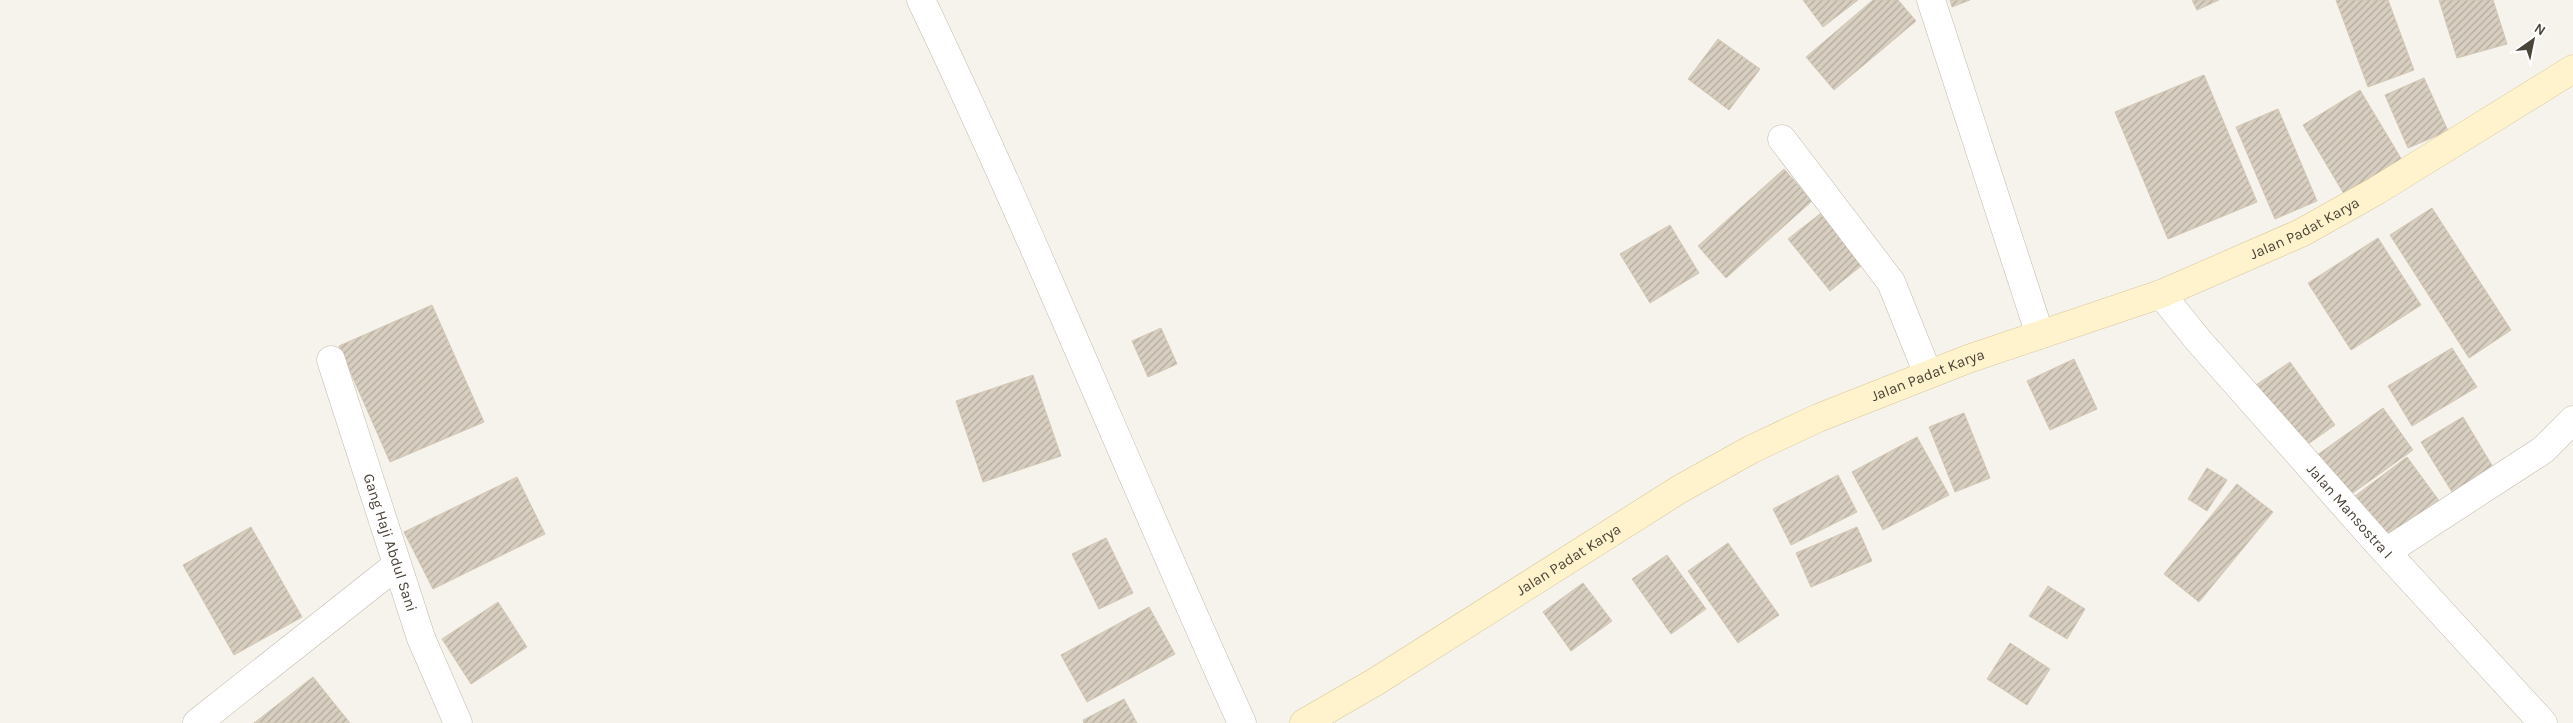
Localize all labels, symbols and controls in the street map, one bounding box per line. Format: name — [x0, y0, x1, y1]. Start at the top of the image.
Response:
north arrow — [2508, 15, 2558, 65]
text: N — [2531, 20, 2549, 39]
street label: Jalan Padat Karya — [2247, 193, 2363, 263]
street label: Jalan Padat Karya — [1868, 345, 1987, 405]
street label: Jalan Mansostra I — [2303, 460, 2397, 562]
street label: Gang Haji Abdul Sani — [359, 471, 421, 614]
street label: Jalan Padat Karya — [1513, 520, 1624, 599]

